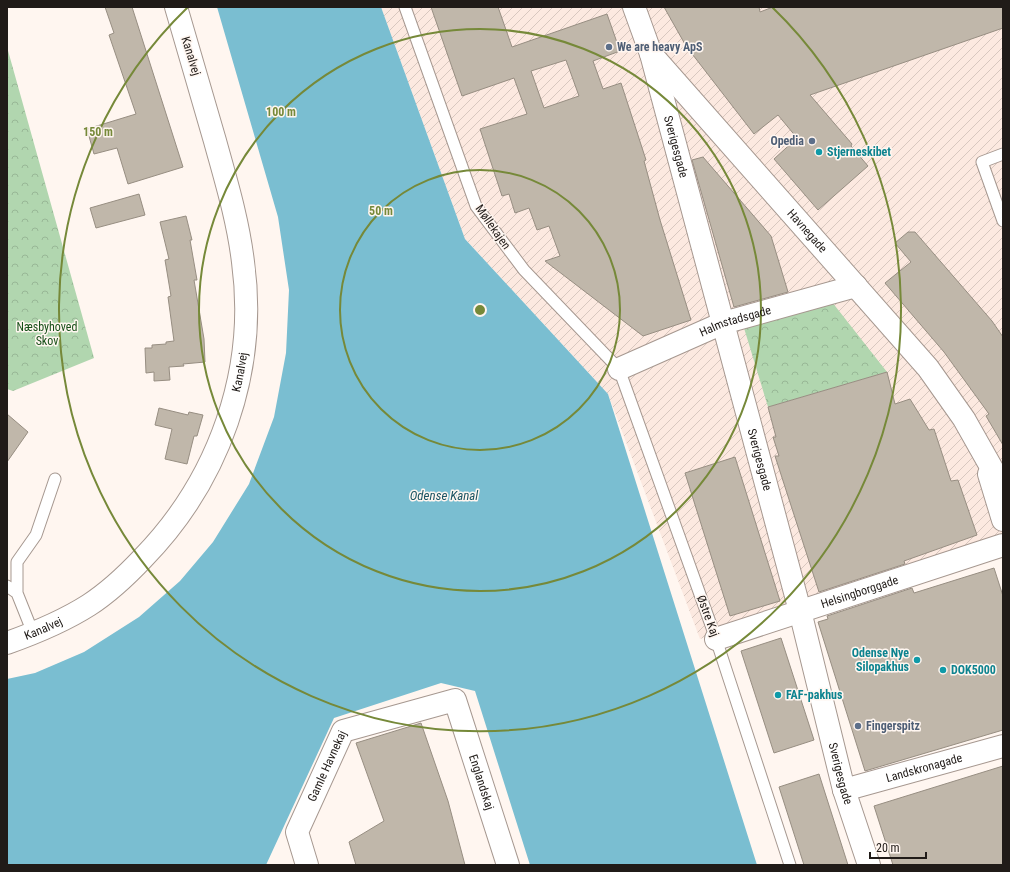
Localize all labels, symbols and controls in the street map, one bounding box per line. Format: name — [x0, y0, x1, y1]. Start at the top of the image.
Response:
street label: Kanalvej — [178, 35, 204, 77]
place label: We are heavy ApS — [617, 40, 703, 54]
marker: We are heavy ApS — [604, 42, 614, 52]
text: 100 m — [266, 105, 296, 119]
street label: Sverigesgade — [661, 114, 691, 180]
text: 150 m — [83, 125, 113, 139]
place label: Opedia — [770, 134, 804, 148]
marker: Opedia — [807, 136, 817, 146]
place label: Stjerneskibet — [827, 145, 891, 159]
marker: Stjerneskibet — [814, 147, 824, 157]
street label: Møllekajen — [473, 202, 514, 252]
text: 50 m — [369, 204, 393, 218]
street label: Havnegade — [784, 207, 830, 256]
centre of rings — [473, 303, 487, 317]
street label: Halmstadsgade — [697, 303, 773, 340]
park label: Næsbyhoved Skov — [17, 320, 77, 348]
street label: Kanalvej — [229, 352, 250, 393]
street label: Sverigesgade — [745, 427, 775, 493]
water label: Odense Kanal — [410, 488, 479, 503]
street label: Helsingborggade — [819, 573, 900, 611]
street label: Østre Kaj — [694, 593, 722, 639]
street label: Kanalvej — [22, 614, 65, 643]
place label: Odense Nye Silopakhus — [852, 646, 910, 674]
marker: Odense Nye Silopakhus — [912, 655, 922, 665]
place label: DOK5000 — [951, 663, 996, 677]
marker: DOK5000 — [938, 665, 948, 675]
place label: FAF-pakhus — [786, 688, 843, 702]
marker: FAF-pakhus — [773, 690, 783, 700]
place label: Fingerspitz — [866, 719, 920, 733]
marker: Fingerspitz — [853, 721, 863, 731]
street label: Gamle Havnekaj — [305, 728, 349, 804]
street label: Sverigesgade — [826, 741, 855, 807]
street label: Landskronagade — [884, 751, 964, 785]
street label: Englandskaj — [466, 753, 497, 812]
scale bar — [870, 834, 926, 860]
text: 20 m — [876, 841, 900, 855]

